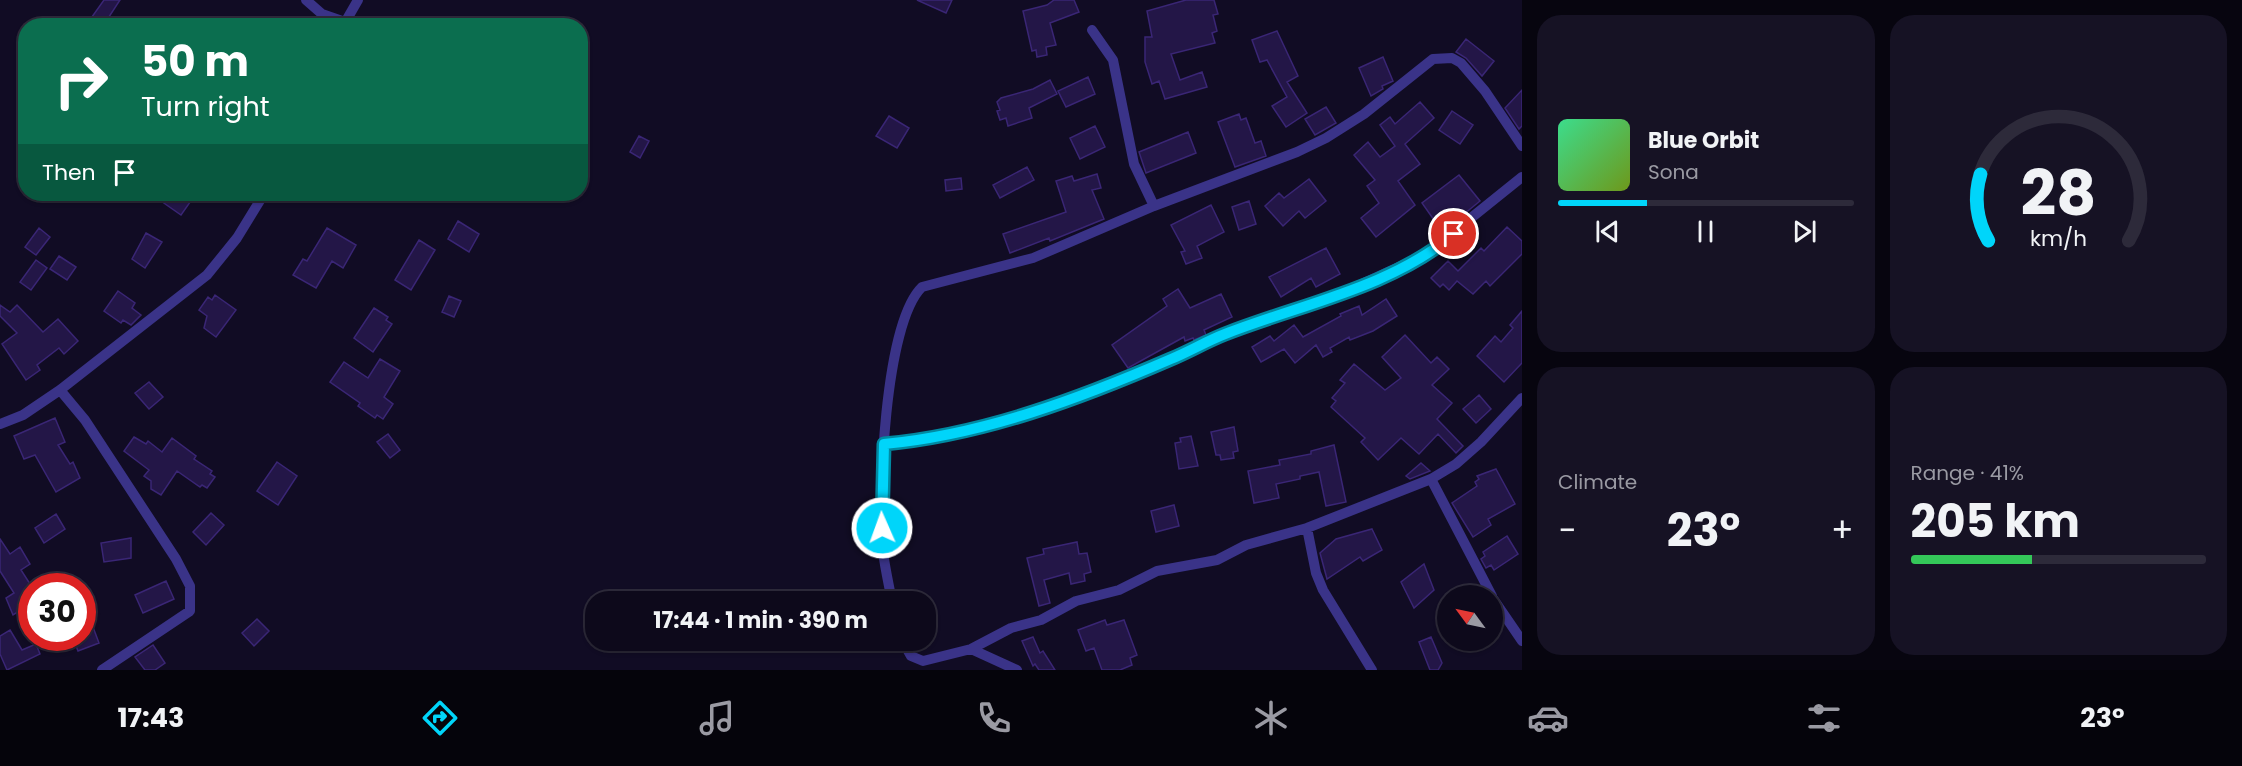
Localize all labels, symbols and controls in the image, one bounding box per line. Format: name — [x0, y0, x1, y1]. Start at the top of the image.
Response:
text: 50 m — [141, 32, 249, 91]
icon: right — [42, 42, 120, 120]
text: Turn right — [141, 88, 270, 125]
text: Blue Orbit — [1648, 125, 1759, 156]
text: 28 — [2020, 149, 2096, 237]
icon: arrive — [108, 156, 141, 189]
text: Then — [42, 157, 96, 188]
text: Sona — [1648, 158, 1699, 186]
pin — [1428, 208, 1479, 259]
icon: previous — [1591, 215, 1624, 248]
icon: pause — [1689, 215, 1722, 248]
icon: next — [1788, 215, 1821, 248]
icon: arrive — [1437, 217, 1470, 250]
text: km/h — [2030, 223, 2087, 254]
text: Range · 41% — [1911, 459, 2024, 487]
text: Climate — [1558, 468, 1637, 496]
text: 205 km — [1911, 490, 2080, 553]
position arrow — [850, 496, 914, 560]
text: 23° — [1667, 499, 1740, 562]
text: − — [1558, 507, 1576, 554]
text: + — [1831, 507, 1854, 554]
speed limit sign: 30 — [18, 573, 96, 651]
north arrow — [1437, 585, 1503, 651]
map controls — [1437, 585, 1503, 651]
text: 17:44 · 1 min · 390 m — [653, 605, 868, 636]
icon: directions — [419, 697, 461, 739]
icon: music — [696, 697, 738, 739]
icon: phone — [973, 697, 1015, 739]
icon: climate — [1250, 697, 1292, 739]
icon: car — [1527, 697, 1569, 739]
icon: filters — [1803, 697, 1845, 739]
text: 17:43 — [117, 699, 184, 736]
text: 23° — [2080, 699, 2124, 736]

